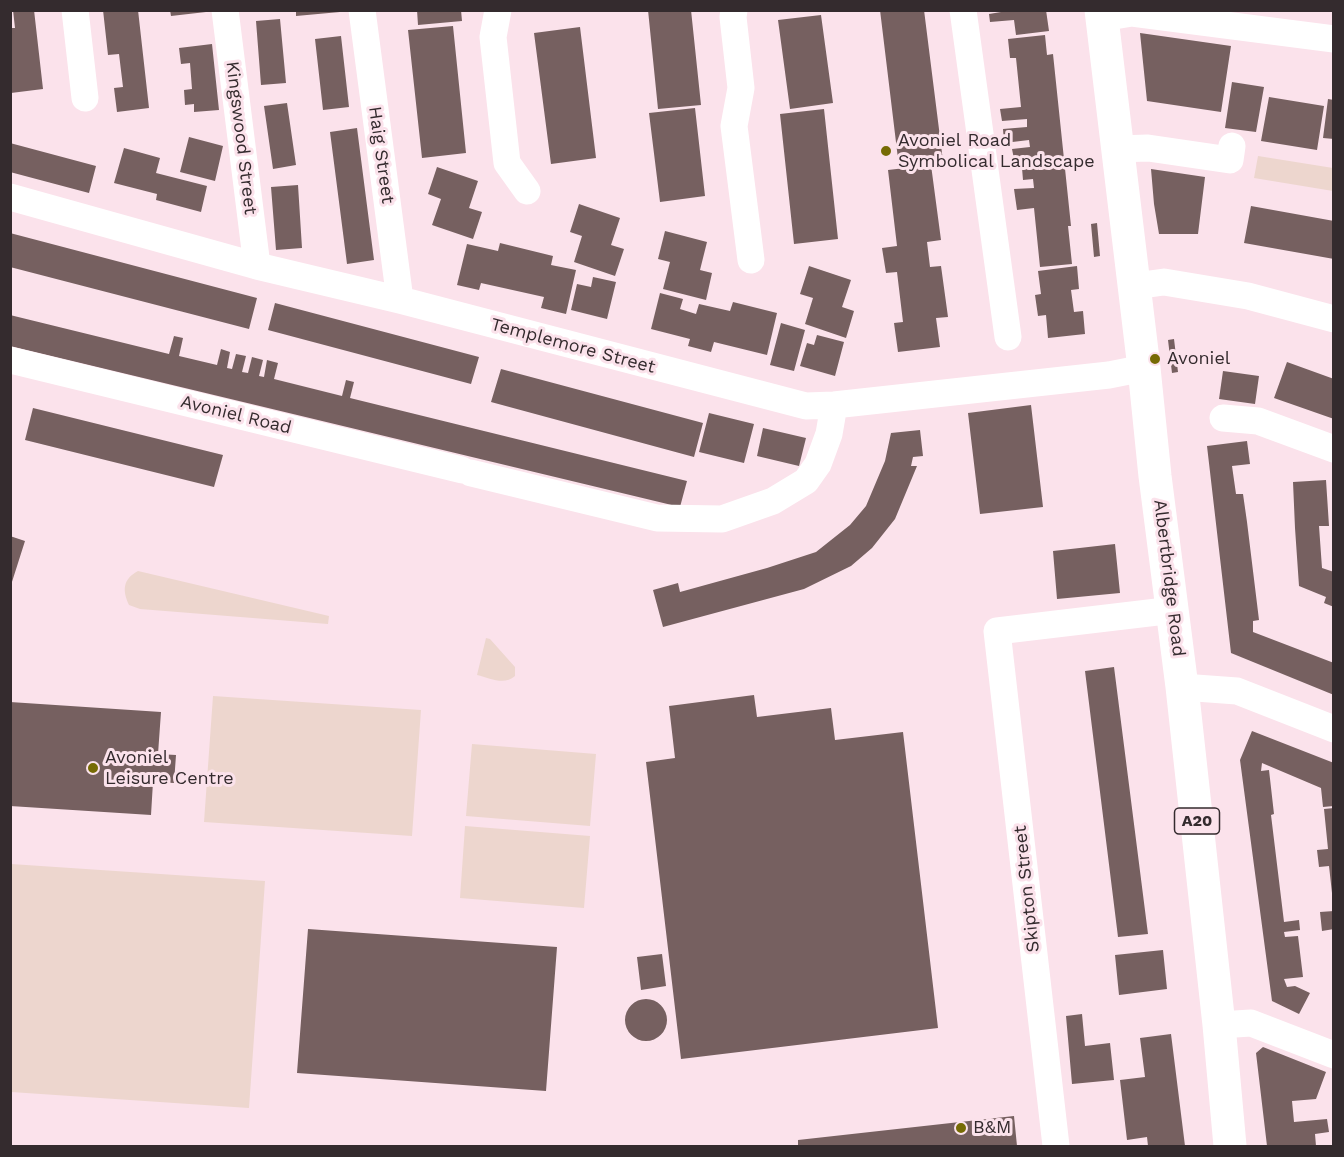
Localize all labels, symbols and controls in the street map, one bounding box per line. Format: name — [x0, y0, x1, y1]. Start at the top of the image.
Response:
street label: Kingswood Street — [221, 60, 261, 216]
street label: Haig Street — [363, 105, 399, 205]
place label: Avoniel Road Symbolical Landscape — [898, 130, 1095, 172]
marker: Avoniel Road Symbolical Landscape — [879, 144, 893, 158]
street label: Templemore Street — [488, 314, 658, 378]
place label: Avoniel — [1167, 348, 1230, 370]
marker: Avoniel — [1148, 352, 1162, 366]
street label: Avoniel Road — [178, 391, 294, 439]
street label: Albertbridge Road — [1149, 498, 1189, 658]
place label: Avoniel Leisure Centre — [105, 747, 234, 789]
marker: Avoniel Leisure Centre — [86, 761, 100, 775]
road number: A20 — [1174, 808, 1220, 834]
street label: Skipton Street — [1010, 824, 1044, 954]
place label: B&M — [973, 1117, 1011, 1139]
marker: B&M — [954, 1121, 968, 1135]

